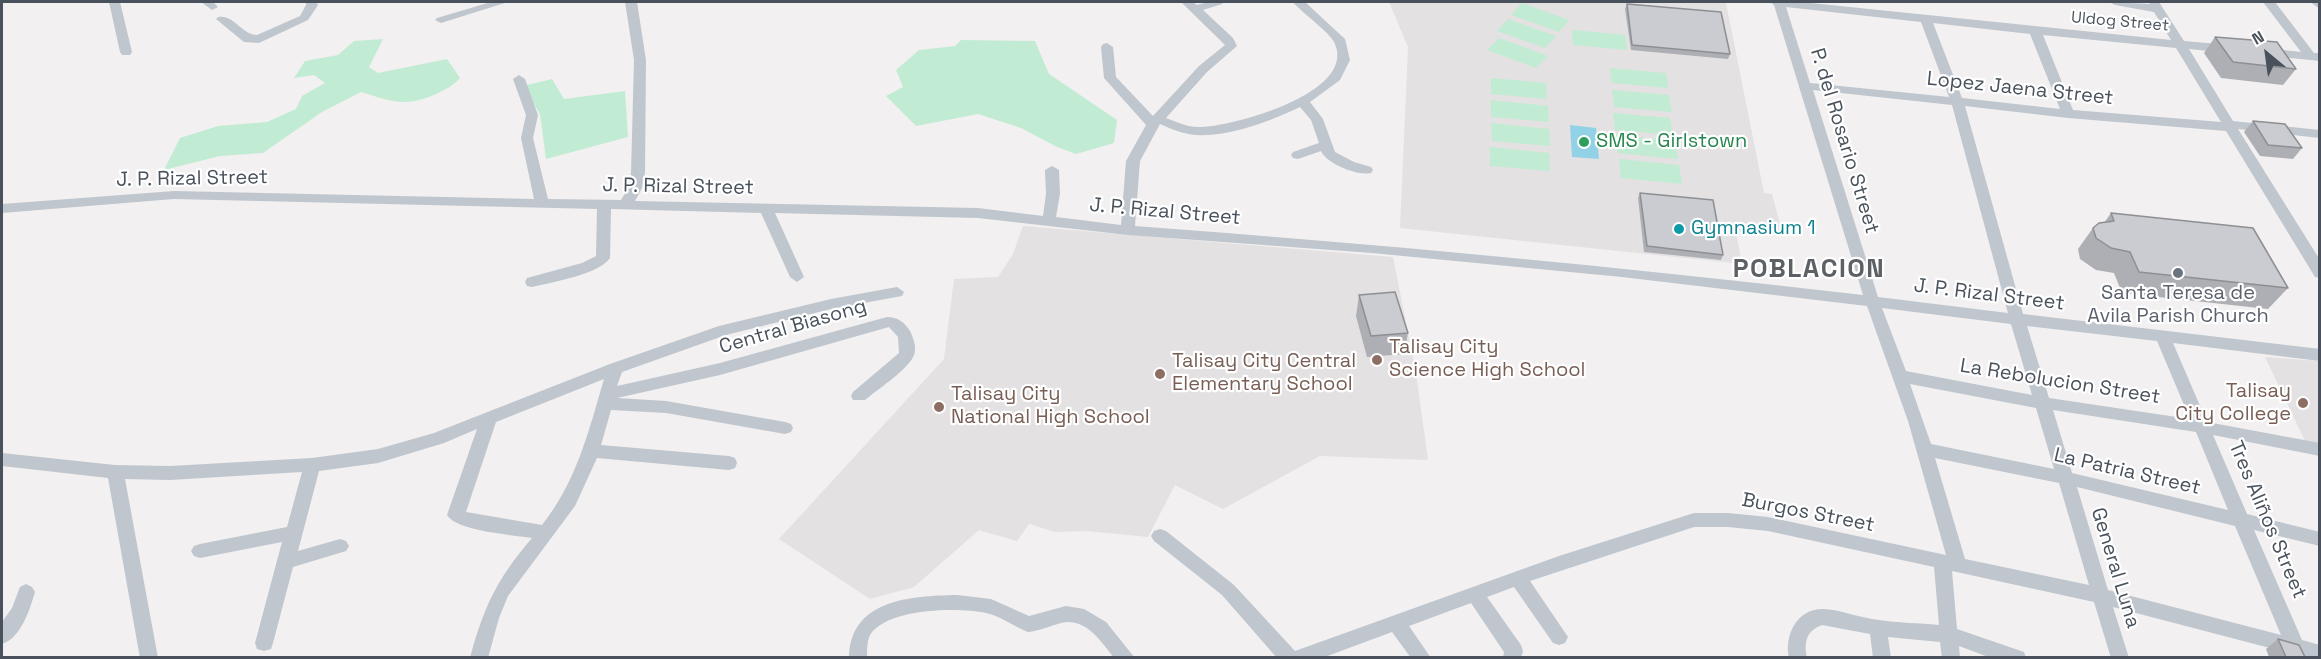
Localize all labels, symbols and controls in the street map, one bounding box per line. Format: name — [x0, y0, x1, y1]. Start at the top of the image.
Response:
street label: Uldog Street — [2070, 8, 2170, 36]
north arrow — [2237, 24, 2297, 84]
text: N — [2248, 26, 2268, 50]
street label: P. del Rosario Street — [1804, 45, 1884, 237]
street label: Lopez Jaena Street — [1925, 67, 2115, 111]
place label: SMS - Girlstown — [1596, 130, 1747, 154]
marker: SMS - Girlstown — [1577, 135, 1591, 149]
street label: J. P. Rizal Street — [116, 166, 268, 192]
street label: J. P. Rizal Street — [602, 174, 754, 200]
street label: J. P. Rizal Street — [1088, 193, 1242, 231]
place label: Gymnasium 1 — [1691, 217, 1816, 241]
marker: Gymnasium 1 — [1672, 222, 1686, 236]
district label: POBLACION — [1733, 254, 1885, 286]
marker: Santa Teresa de Avila Parish Church — [2171, 266, 2185, 280]
street label: J. P. Rizal Street — [1912, 274, 2066, 316]
place label: Santa Teresa de Avila Parish Church — [2087, 282, 2269, 329]
street label: Central Biasong — [717, 294, 869, 360]
place label: Talisay City Science High School — [1389, 336, 1586, 383]
place label: Talisay City Central Elementary School — [1172, 350, 1356, 397]
marker: Talisay City Science High School — [1370, 353, 1384, 367]
street label: La Rebolucion Street — [1958, 354, 2162, 410]
marker: Talisay City Central Elementary School — [1153, 367, 1167, 381]
place label: Talisay City College — [2175, 380, 2291, 427]
place label: Talisay City National High School — [951, 383, 1150, 430]
marker: Talisay City College — [2296, 396, 2310, 410]
marker: Talisay City National High School — [932, 400, 946, 414]
street label: Tres Aliños Street — [2223, 438, 2311, 602]
street label: La Patria Street — [2051, 443, 2203, 501]
street label: Burgos Street — [1740, 488, 1876, 538]
street label: General Luna — [2085, 505, 2145, 631]

